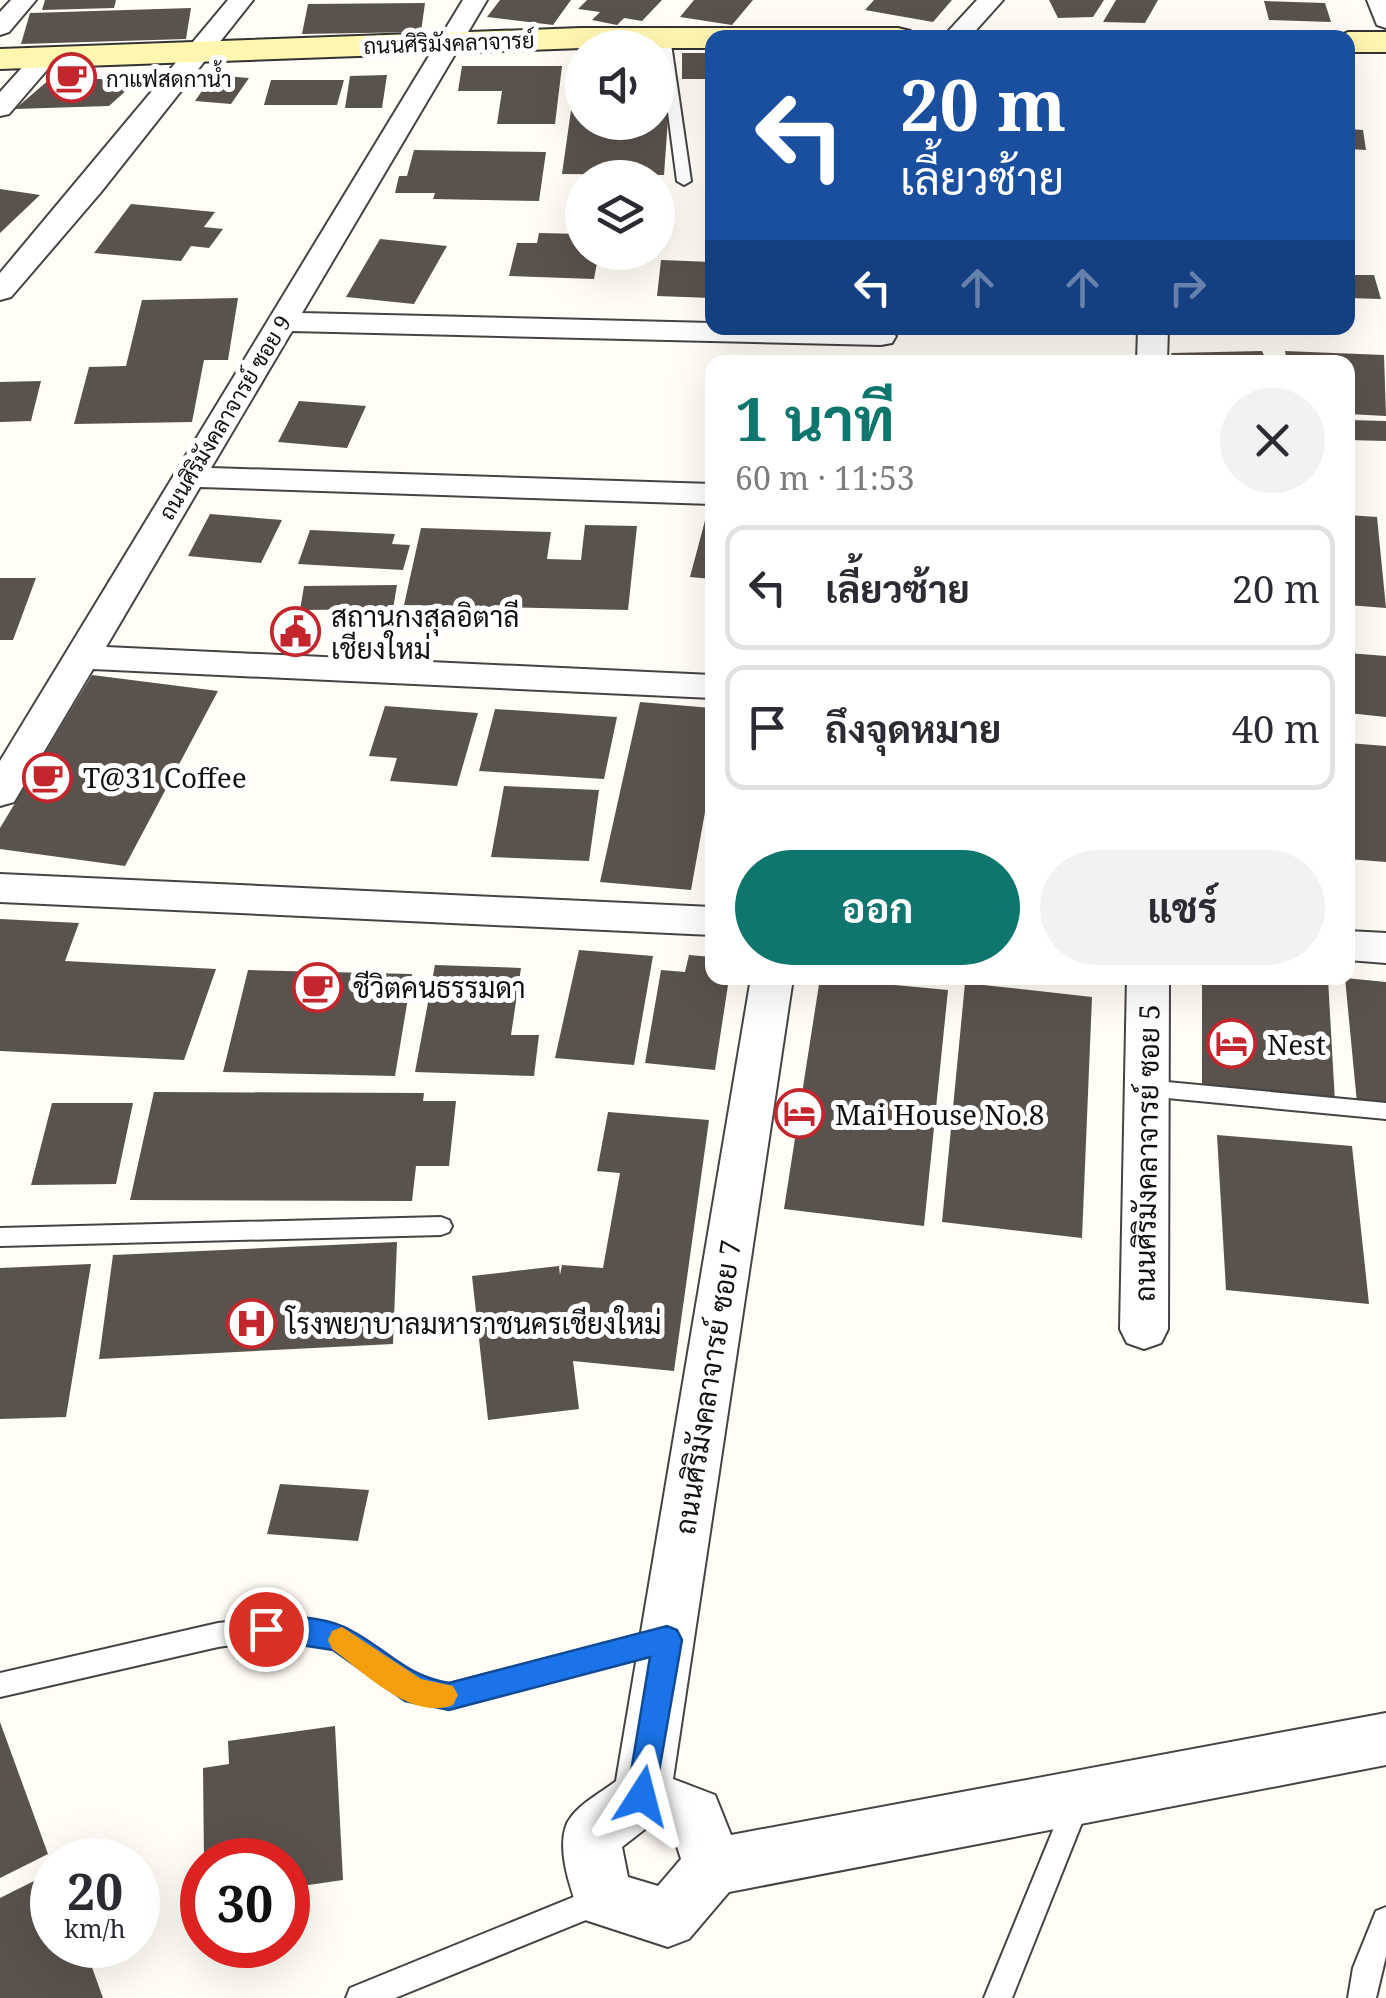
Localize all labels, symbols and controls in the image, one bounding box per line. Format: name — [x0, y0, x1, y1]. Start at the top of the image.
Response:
street label: ถนนศิริมังคลาจารย์ — [363, 24, 535, 60]
map controls — [565, 30, 675, 270]
button: sound — [565, 30, 675, 140]
cafe icon: กาแฟสดกาน้ำ — [45, 52, 97, 104]
text: 20 m — [900, 56, 1066, 152]
place label: กาแฟสดกาน้ำ — [106, 60, 232, 93]
icon: left — [735, 70, 865, 200]
text: เลี้ยวซ้าย — [900, 147, 1064, 208]
button: layers — [565, 160, 675, 270]
icon: left — [845, 260, 900, 315]
icon: ahead — [950, 260, 1005, 315]
icon: ahead — [1055, 260, 1110, 315]
icon: right — [1160, 260, 1215, 315]
street label: ถนนศิริมังคลาจารย์ ซอย 9 — [151, 309, 297, 525]
text: 1 นาที — [735, 377, 895, 459]
button: close — [1220, 388, 1325, 493]
text: 60 m · 11:53 — [735, 456, 915, 499]
icon: left — [740, 560, 795, 615]
text: เลี้ยวซ้าย — [825, 562, 970, 614]
text: 20 m — [1232, 562, 1320, 614]
place label: สถานกงสุลอิตาลี เชียงใหม่ — [331, 597, 520, 667]
public building icon: สถานกงสุลอิตาลี เชียงใหม่ — [270, 606, 322, 658]
icon: arrive — [740, 700, 795, 755]
text: ถึงจุดหมาย — [825, 702, 1001, 754]
text: 40 m — [1232, 702, 1320, 754]
cafe icon: T@31 Coffee — [22, 751, 74, 803]
place label: T@31 Coffee — [83, 758, 247, 796]
button: ออก — [735, 850, 1020, 965]
button: แชร์ — [1040, 850, 1325, 965]
cafe icon: ชีวิตคนธรรมดา — [292, 961, 344, 1013]
place label: ชีวิตคนธรรมดา — [353, 968, 526, 1006]
street label: ถนนศิริมังคลาจารย์ ซอย 5 — [1124, 1004, 1168, 1302]
hotel icon: Nest — [1206, 1018, 1258, 1070]
place label: Nest — [1267, 1025, 1326, 1063]
hotel icon: Mai House No.8 — [774, 1088, 826, 1140]
place label: Mai House No.8 — [835, 1095, 1044, 1133]
street label: ถนนศิริมังคลาจารย์ ซอย 7 — [665, 1237, 749, 1537]
hospital icon: โรงพยาบาลมหาราชนครเชียงใหม่ — [225, 1297, 277, 1349]
place label: โรงพยาบาลมหาราชนครเชียงใหม่ — [284, 1304, 661, 1342]
pin — [224, 1587, 309, 1672]
icon: arrive — [239, 1602, 294, 1657]
position arrow — [590, 1744, 694, 1848]
speed limit sign: 30 — [180, 1838, 310, 1968]
text: 20 — [67, 1857, 123, 1925]
text: km/h — [64, 1911, 126, 1945]

